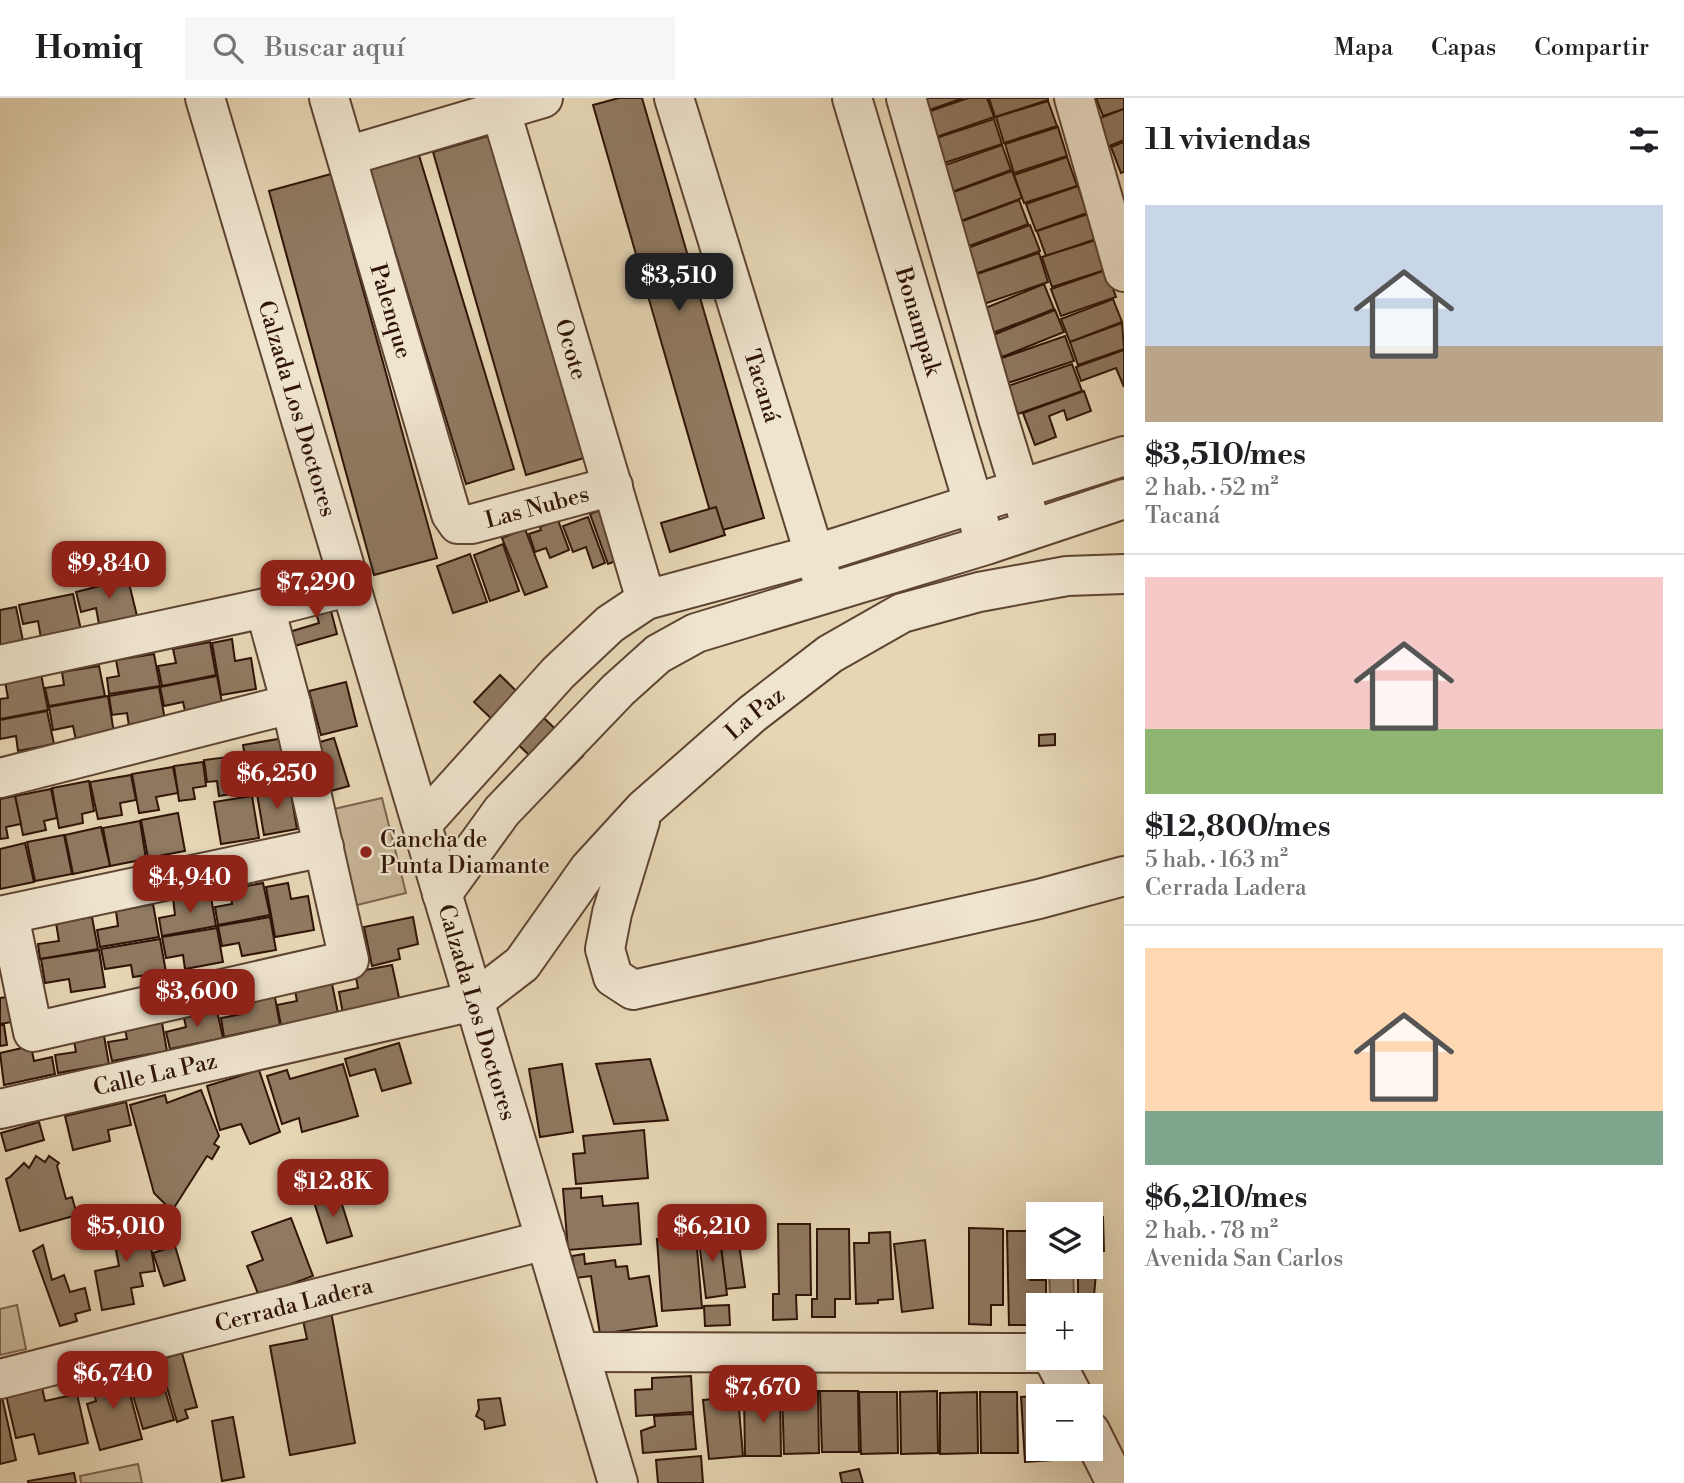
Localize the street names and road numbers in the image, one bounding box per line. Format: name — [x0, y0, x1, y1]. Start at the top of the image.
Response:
street label: Palenque — [363, 261, 418, 362]
street label: Bonampak — [888, 263, 948, 380]
street label: Calzada Los Doctores — [251, 297, 342, 520]
street label: Ocote — [548, 316, 593, 383]
street label: Tacaná — [737, 346, 786, 426]
street label: Las Nubes — [482, 480, 592, 535]
street label: La Paz — [720, 681, 791, 746]
street label: Calzada Los Doctores — [431, 901, 522, 1124]
street label: Calle La Paz — [91, 1047, 220, 1102]
street label: Cerrada Ladera — [212, 1272, 376, 1339]

